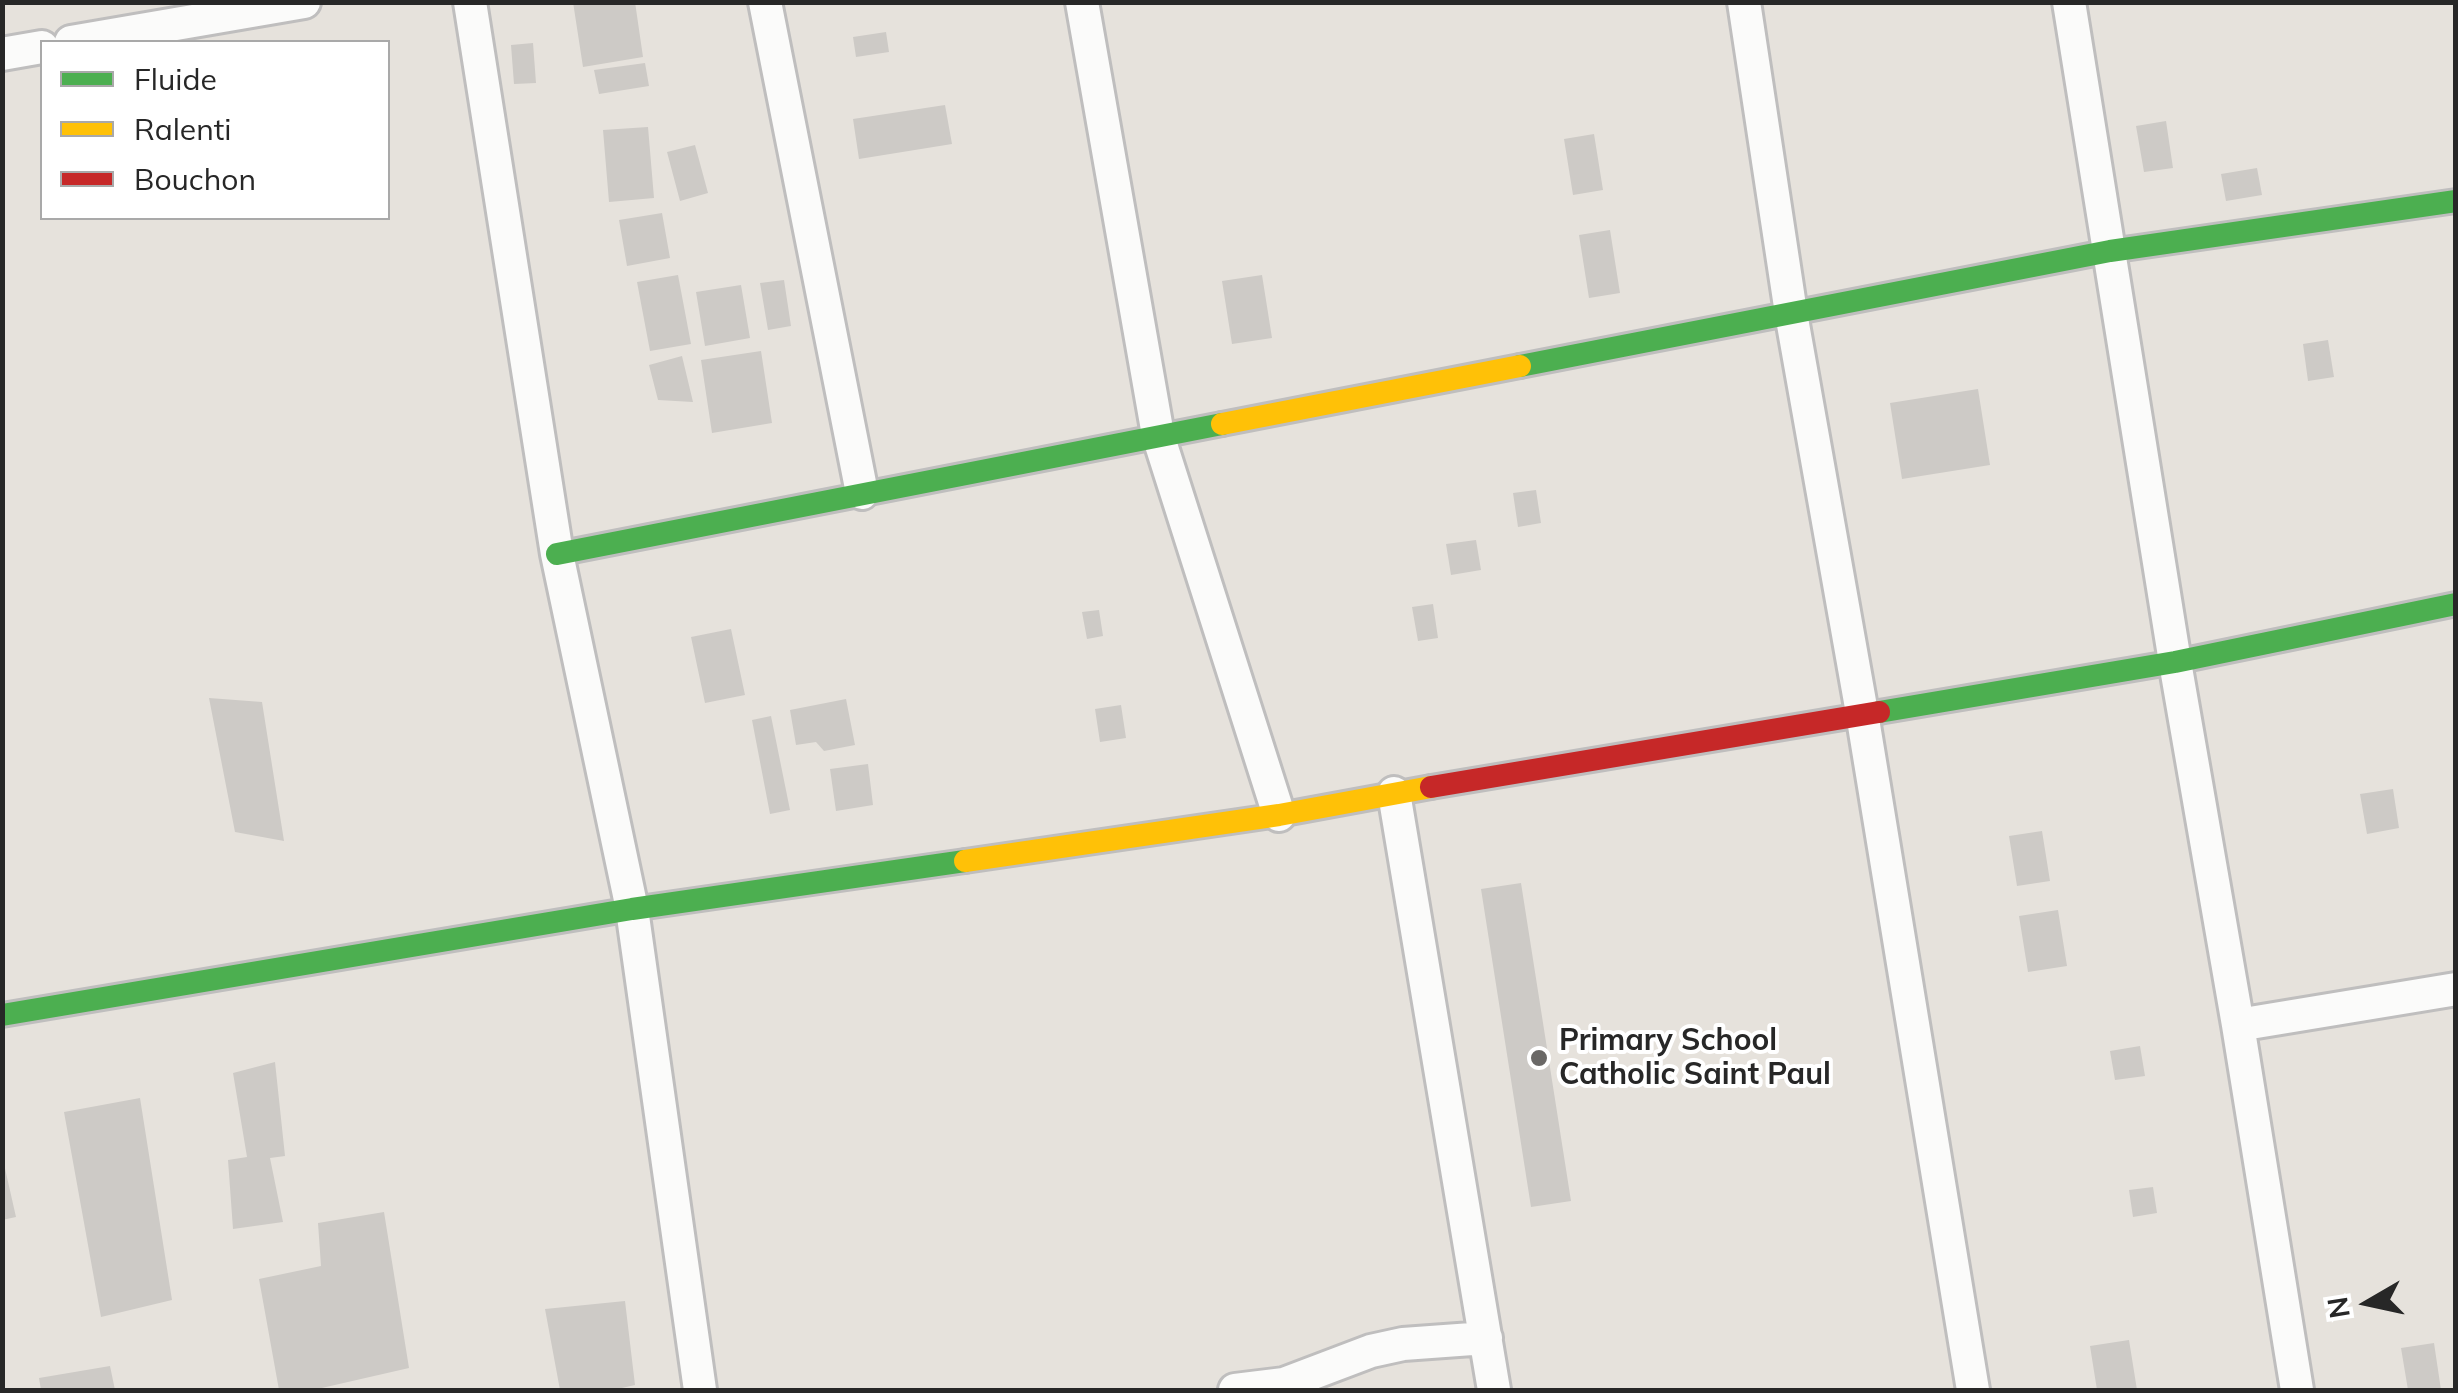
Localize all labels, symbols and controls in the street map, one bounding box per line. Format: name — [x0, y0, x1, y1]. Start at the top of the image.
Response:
legend — [40, 40, 390, 220]
text: Fluide — [134, 60, 217, 98]
text: Ralenti — [134, 110, 231, 148]
text: Bouchon — [134, 160, 256, 198]
place label: Primary School Catholic Saint Paul — [1559, 1023, 1831, 1094]
marker: Primary School Catholic Saint Paul — [1528, 1047, 1550, 1069]
north arrow — [2318, 1253, 2418, 1353]
text: N — [2319, 1295, 2357, 1321]

